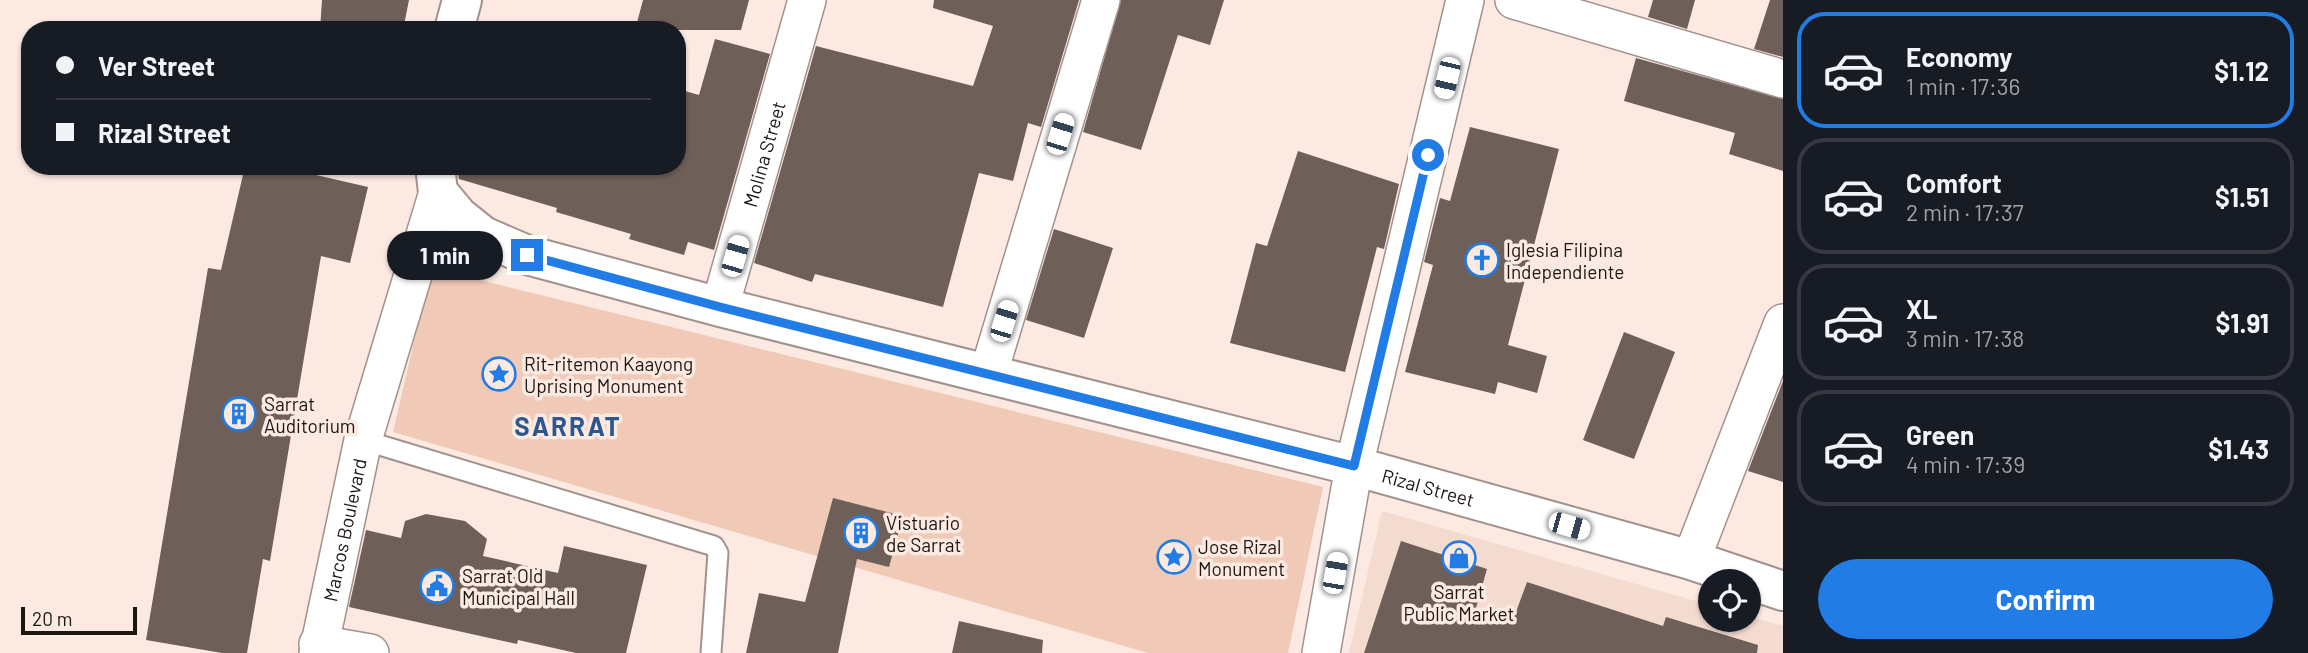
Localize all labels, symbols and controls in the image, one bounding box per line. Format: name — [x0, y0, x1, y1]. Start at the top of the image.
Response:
icon: car — [1822, 39, 1885, 102]
text: Economy — [1906, 41, 2012, 72]
text: Ver Street — [98, 50, 215, 81]
car — [1433, 55, 1462, 101]
text: $1.12 — [2214, 55, 2269, 86]
text: 1 min · 17:36 — [1906, 72, 2020, 100]
street label: Molina Street — [737, 99, 789, 210]
car — [1044, 111, 1077, 157]
text: Rizal Street — [98, 117, 231, 148]
route start — [1412, 139, 1444, 171]
icon: car — [1822, 165, 1885, 228]
text: Comfort — [1906, 167, 2002, 198]
text: $1.51 — [2215, 181, 2269, 212]
text: 2 min · 17:37 — [1906, 198, 2024, 226]
callout: 1 min — [387, 230, 503, 280]
car — [720, 233, 751, 279]
place label: Iglesia Filipina Independiente — [1506, 238, 1624, 283]
route end — [511, 239, 543, 271]
text: 1 min — [420, 241, 470, 269]
church icon: Iglesia Filipina Independiente — [1463, 241, 1501, 279]
icon: car — [1822, 291, 1885, 354]
text: XL — [1906, 293, 1937, 324]
car — [988, 298, 1021, 344]
text: $1.91 — [2215, 307, 2269, 338]
text: 3 min · 17:38 — [1906, 324, 2024, 352]
place label: Rit-ritemon Kaayong Uprising Monument — [524, 352, 693, 397]
place icon: Rit-ritemon Kaayong Uprising Monument — [480, 355, 518, 393]
place label: Sarrat Auditorium — [264, 392, 356, 437]
building icon: Sarrat Auditorium — [220, 395, 258, 433]
district label: SARRAT — [514, 410, 622, 441]
icon: car — [1822, 417, 1885, 480]
text: Green — [1906, 419, 1974, 450]
text: $1.43 — [2208, 433, 2269, 464]
text: 4 min · 17:39 — [1906, 450, 2025, 478]
street label: Marcos Boulevard — [318, 456, 370, 603]
street label: Rizal Street — [1380, 463, 1477, 511]
car — [1546, 510, 1593, 542]
place label: Vistuario de Sarrat — [886, 511, 961, 556]
building icon: Vistuario de Sarrat — [842, 514, 880, 552]
place label: Jose Rizal Monument — [1198, 535, 1285, 580]
place icon: Jose Rizal Monument — [1155, 538, 1193, 576]
shop icon: Sarrat Public Market — [1440, 539, 1478, 577]
car — [1322, 550, 1349, 596]
button: Confirm — [1818, 559, 2273, 639]
place label: Sarrat Old Municipal Hall — [462, 564, 575, 609]
public building icon: Sarrat Old Municipal Hall — [418, 567, 456, 605]
map controls — [1698, 569, 1761, 632]
button: locate — [1698, 569, 1761, 632]
place label: Sarrat Public Market — [1404, 580, 1514, 625]
scale bar — [21, 604, 136, 636]
text: 20 m — [32, 607, 72, 630]

